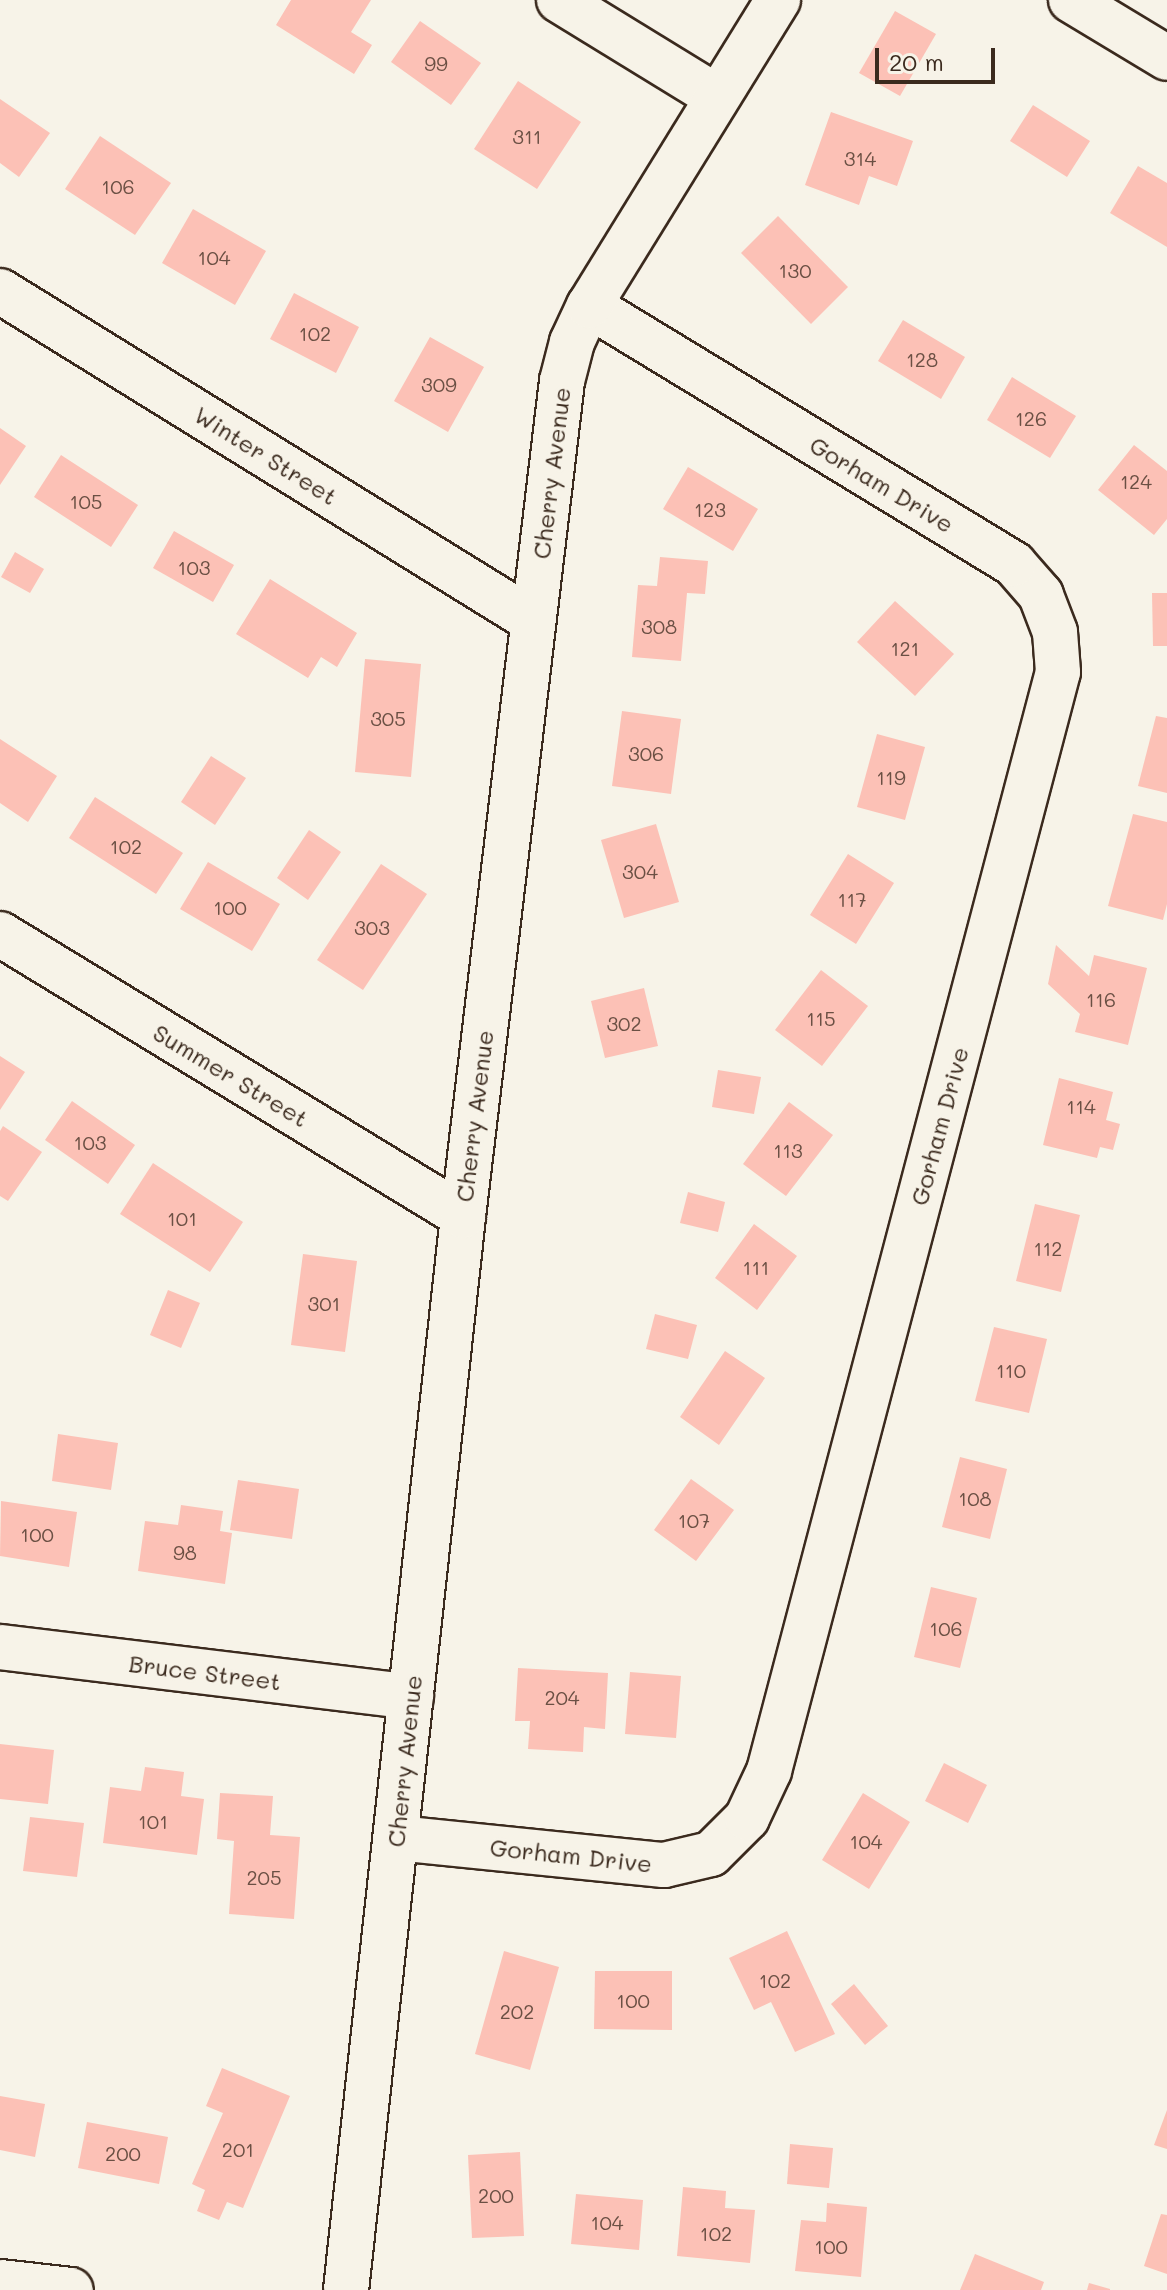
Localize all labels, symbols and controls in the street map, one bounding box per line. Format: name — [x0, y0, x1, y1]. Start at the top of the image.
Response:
scale bar — [879, 32, 999, 82]
text: 20 m — [889, 46, 944, 77]
house number: 99 — [424, 51, 448, 75]
house number: 311 — [512, 124, 542, 148]
house number: 314 — [844, 146, 876, 170]
house number: 106 — [101, 174, 135, 198]
house number: 104 — [197, 245, 231, 269]
house number: 130 — [779, 258, 811, 282]
house number: 102 — [299, 321, 331, 345]
house number: 128 — [906, 347, 938, 371]
house number: 309 — [421, 372, 457, 396]
street label: Cherry Avenue — [526, 385, 576, 561]
street label: Winter Street — [189, 400, 343, 510]
house number: 126 — [1015, 406, 1047, 430]
street label: Gorham Drive — [805, 430, 959, 538]
house number: 124 — [1120, 469, 1152, 493]
house number: 105 — [70, 489, 102, 513]
house number: 123 — [694, 497, 726, 521]
house number: 103 — [178, 555, 210, 579]
house number: 308 — [641, 614, 677, 638]
house number: 121 — [890, 636, 920, 660]
house number: 305 — [370, 706, 406, 730]
house number: 306 — [628, 741, 664, 765]
house number: 119 — [876, 765, 906, 789]
house number: 102 — [110, 834, 142, 858]
house number: 304 — [622, 859, 658, 883]
house number: 117 — [838, 887, 866, 911]
house number: 100 — [213, 895, 247, 919]
house number: 303 — [354, 915, 390, 939]
house number: 116 — [1086, 987, 1116, 1011]
house number: 115 — [806, 1006, 836, 1030]
house number: 302 — [606, 1011, 642, 1035]
street label: Summer Street — [148, 1017, 314, 1133]
street label: Cherry Avenue — [449, 1028, 499, 1204]
street label: Gorham Drive — [904, 1044, 974, 1208]
house number: 114 — [1066, 1094, 1096, 1118]
house number: 103 — [74, 1130, 106, 1154]
house number: 113 — [773, 1138, 803, 1162]
house number: 101 — [167, 1206, 197, 1230]
house number: 112 — [1033, 1236, 1063, 1260]
house number: 111 — [743, 1255, 769, 1279]
house number: 301 — [308, 1291, 340, 1315]
house number: 110 — [996, 1358, 1026, 1382]
house number: 108 — [958, 1486, 992, 1510]
house number: 107 — [678, 1508, 710, 1532]
house number: 100 — [20, 1522, 54, 1546]
house number: 98 — [173, 1540, 197, 1564]
house number: 106 — [929, 1616, 963, 1640]
street label: Bruce Street — [127, 1648, 283, 1696]
street label: Cherry Avenue — [381, 1674, 427, 1848]
house number: 204 — [544, 1685, 580, 1709]
house number: 101 — [138, 1809, 168, 1833]
house number: 104 — [849, 1829, 883, 1853]
street label: Gorham Drive — [489, 1832, 653, 1878]
house number: 205 — [246, 1865, 282, 1889]
house number: 102 — [759, 1968, 791, 1992]
house number: 100 — [616, 1988, 650, 2012]
house number: 202 — [500, 1999, 534, 2023]
house number: 201 — [222, 2137, 254, 2161]
house number: 200 — [105, 2141, 141, 2165]
house number: 200 — [478, 2183, 514, 2207]
house number: 104 — [590, 2210, 624, 2234]
house number: 102 — [700, 2221, 732, 2245]
house number: 100 — [814, 2234, 848, 2258]

